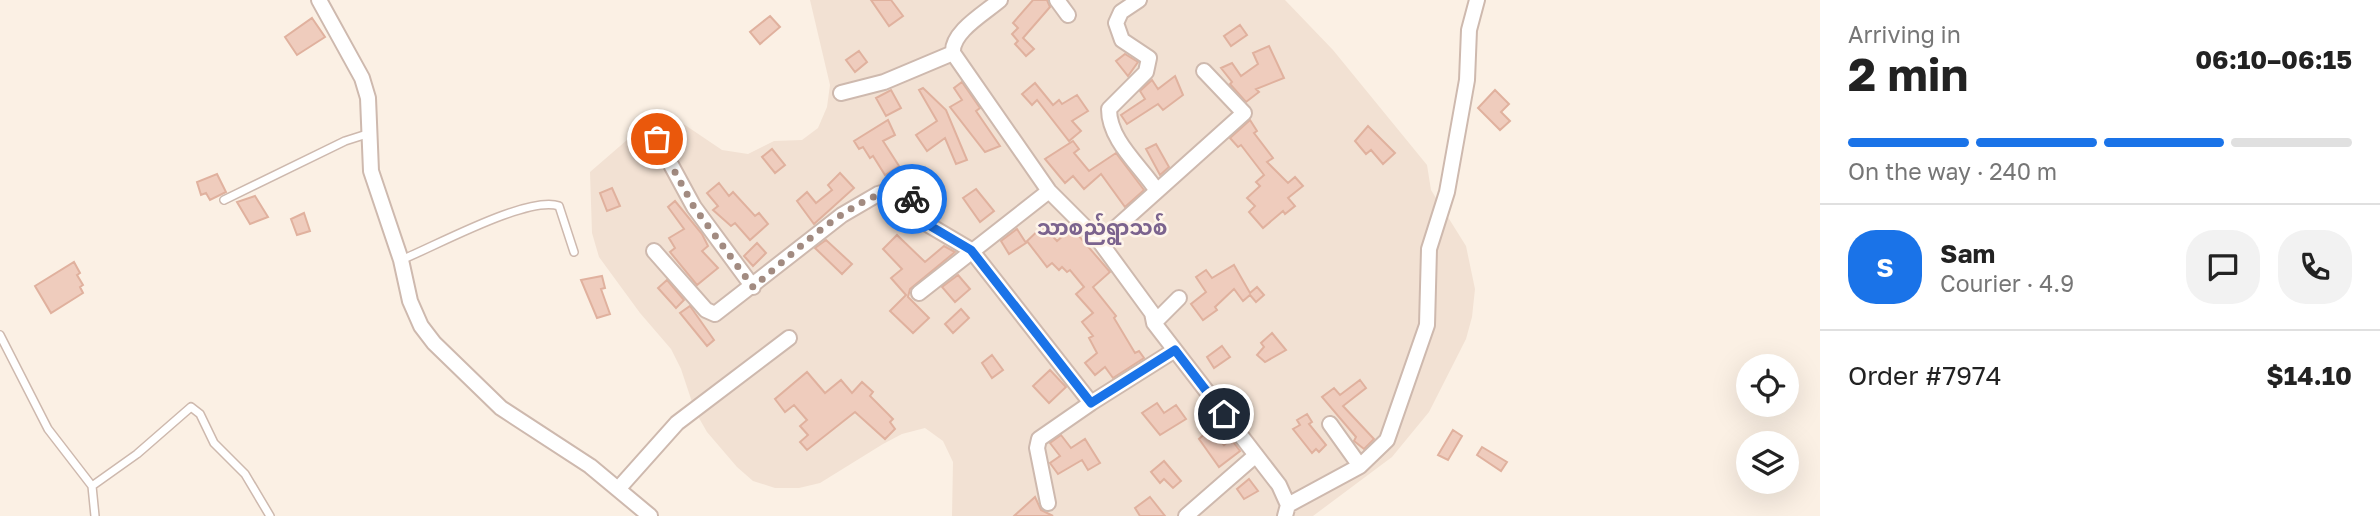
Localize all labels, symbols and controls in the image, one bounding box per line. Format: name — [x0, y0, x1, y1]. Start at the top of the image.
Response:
text: Arriving in — [1848, 20, 1961, 48]
text: 06:10–06:15 — [2195, 44, 2352, 75]
text: 2 min — [1848, 46, 1968, 101]
pin — [627, 109, 687, 169]
icon: bag — [638, 120, 676, 158]
text: On the way · 240 m — [1848, 157, 2057, 185]
courier — [877, 164, 947, 234]
icon: bike — [893, 180, 931, 218]
district label: သာစည်ရွာသစ် — [1037, 212, 1167, 245]
button: chat — [2186, 230, 2260, 304]
button: phone — [2278, 230, 2352, 304]
text: Sam — [1940, 238, 1995, 269]
text: S — [1876, 252, 1894, 283]
text: Courier · 4.9 — [1940, 269, 2074, 297]
map controls — [1736, 354, 1799, 494]
button: locate — [1736, 354, 1799, 417]
text: Order #7974 — [1848, 360, 2002, 391]
text: $14.10 — [2266, 360, 2352, 391]
pin — [1194, 384, 1254, 444]
icon: home — [1205, 395, 1243, 433]
button: layers — [1736, 431, 1799, 494]

